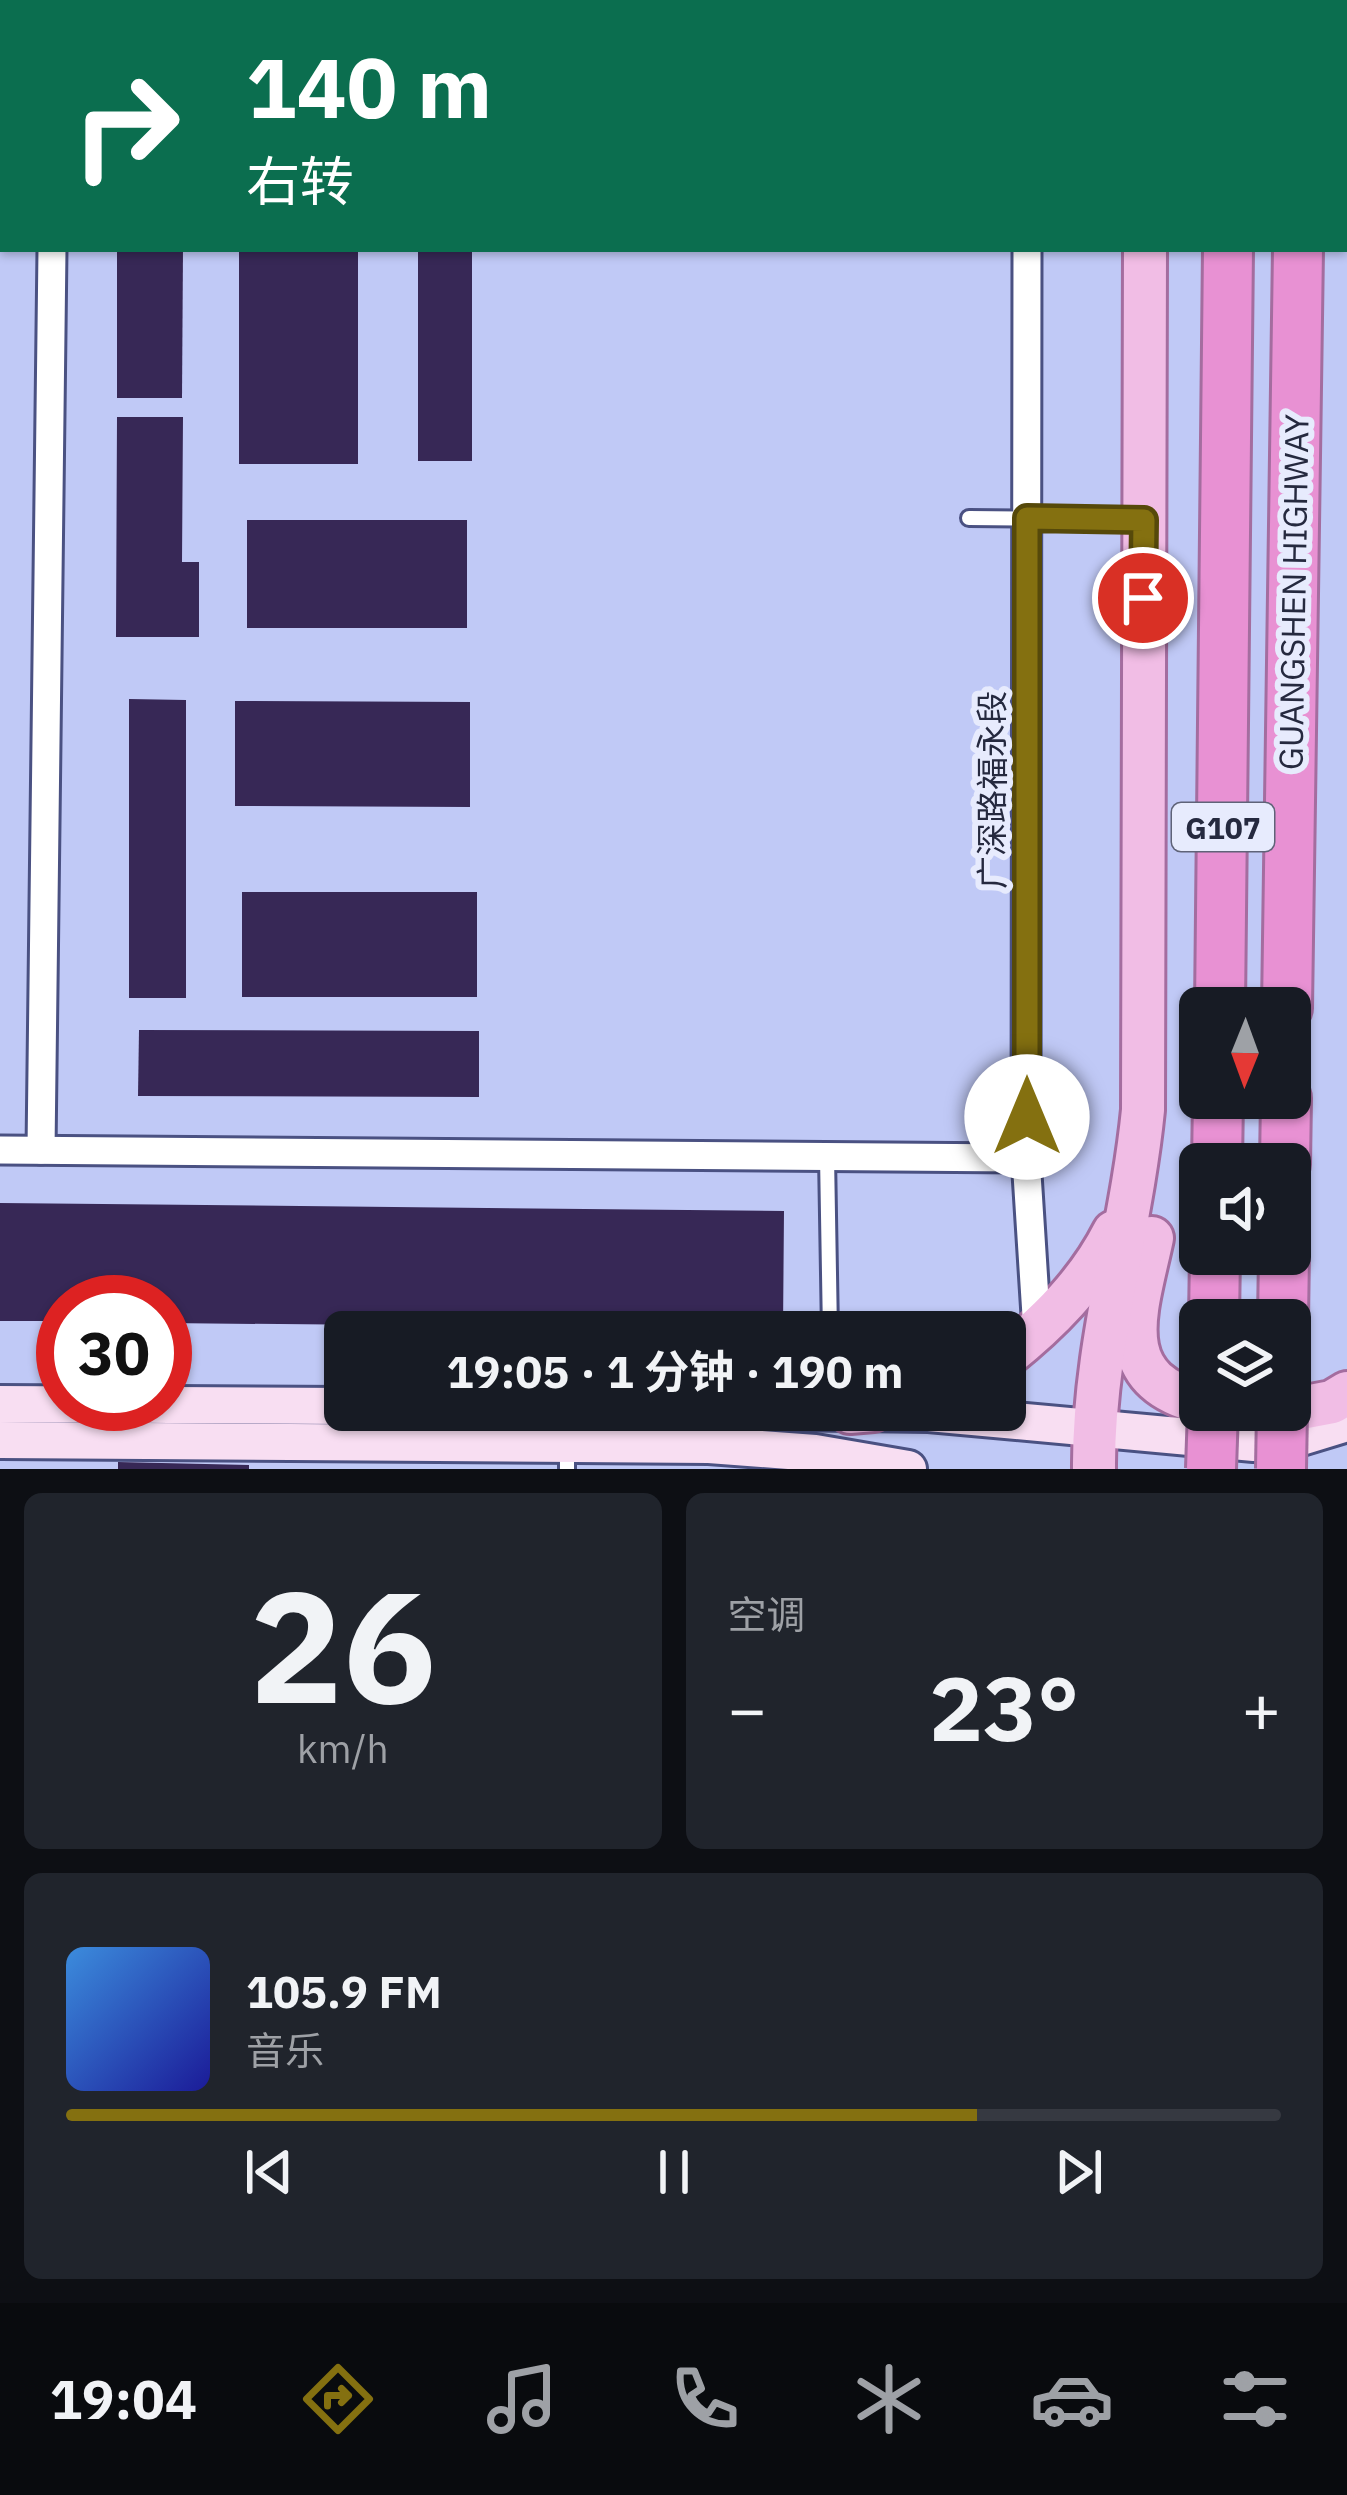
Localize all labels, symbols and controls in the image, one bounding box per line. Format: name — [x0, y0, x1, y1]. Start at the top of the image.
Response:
text: 140 m — [246, 32, 492, 141]
icon: right — [48, 48, 204, 204]
text: 右转 — [246, 146, 354, 216]
street label: GUANGSHEN HIGHWAY — [1268, 413, 1318, 770]
pin — [1092, 547, 1194, 649]
icon: arrive — [1110, 565, 1176, 631]
street label: 广深路福永段 — [970, 691, 1013, 889]
road number: G107 — [1172, 803, 1274, 851]
north arrow — [1179, 987, 1311, 1119]
map controls — [1179, 987, 1311, 1431]
position arrow — [964, 1054, 1090, 1180]
button: sound — [1179, 1143, 1311, 1275]
speed limit sign: 30 — [36, 1275, 192, 1431]
button: layers — [1179, 1299, 1311, 1431]
text: 19:05 · 1 分钟 · 190 m — [446, 1342, 904, 1400]
text: 26 — [249, 1543, 436, 1746]
text: 空调 — [728, 1589, 806, 1640]
text: 23° — [929, 1649, 1079, 1766]
text: − — [728, 1665, 767, 1751]
text: + — [1241, 1665, 1281, 1751]
text: km/h — [297, 1723, 389, 1774]
text: 105.9 FM — [246, 1962, 442, 2020]
text: 音乐 — [246, 2025, 324, 2076]
icon: previous — [236, 2139, 302, 2205]
icon: pause — [641, 2139, 707, 2205]
icon: next — [1046, 2139, 1112, 2205]
icon: directions — [296, 2357, 380, 2441]
icon: music — [480, 2357, 564, 2441]
icon: phone — [663, 2357, 747, 2441]
icon: climate — [847, 2357, 931, 2441]
icon: car — [1030, 2357, 1114, 2441]
icon: filters — [1213, 2357, 1297, 2441]
text: 19:04 — [50, 2364, 197, 2434]

